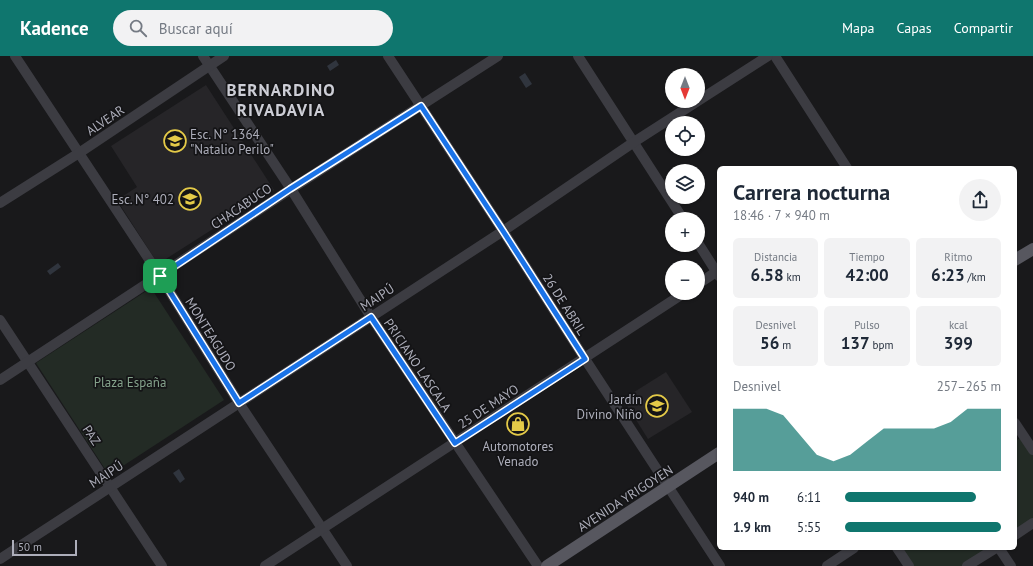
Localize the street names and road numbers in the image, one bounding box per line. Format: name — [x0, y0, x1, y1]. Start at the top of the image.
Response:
street label: ALVEAR — [83, 101, 128, 139]
street label: CHACABUCO — [207, 180, 275, 233]
street label: 26 DE ABRIL — [539, 270, 590, 339]
street label: MAIPÚ — [357, 280, 398, 315]
street label: MONTEAGUDO — [181, 294, 240, 374]
street label: PRICIANO LASCALA — [380, 315, 455, 416]
street label: 25 DE MAYO — [455, 380, 522, 432]
street label: PAZ — [79, 422, 104, 449]
street label: MAIPÚ — [86, 457, 127, 492]
street label: AVENIDA YRIGOYEN — [574, 461, 676, 536]

